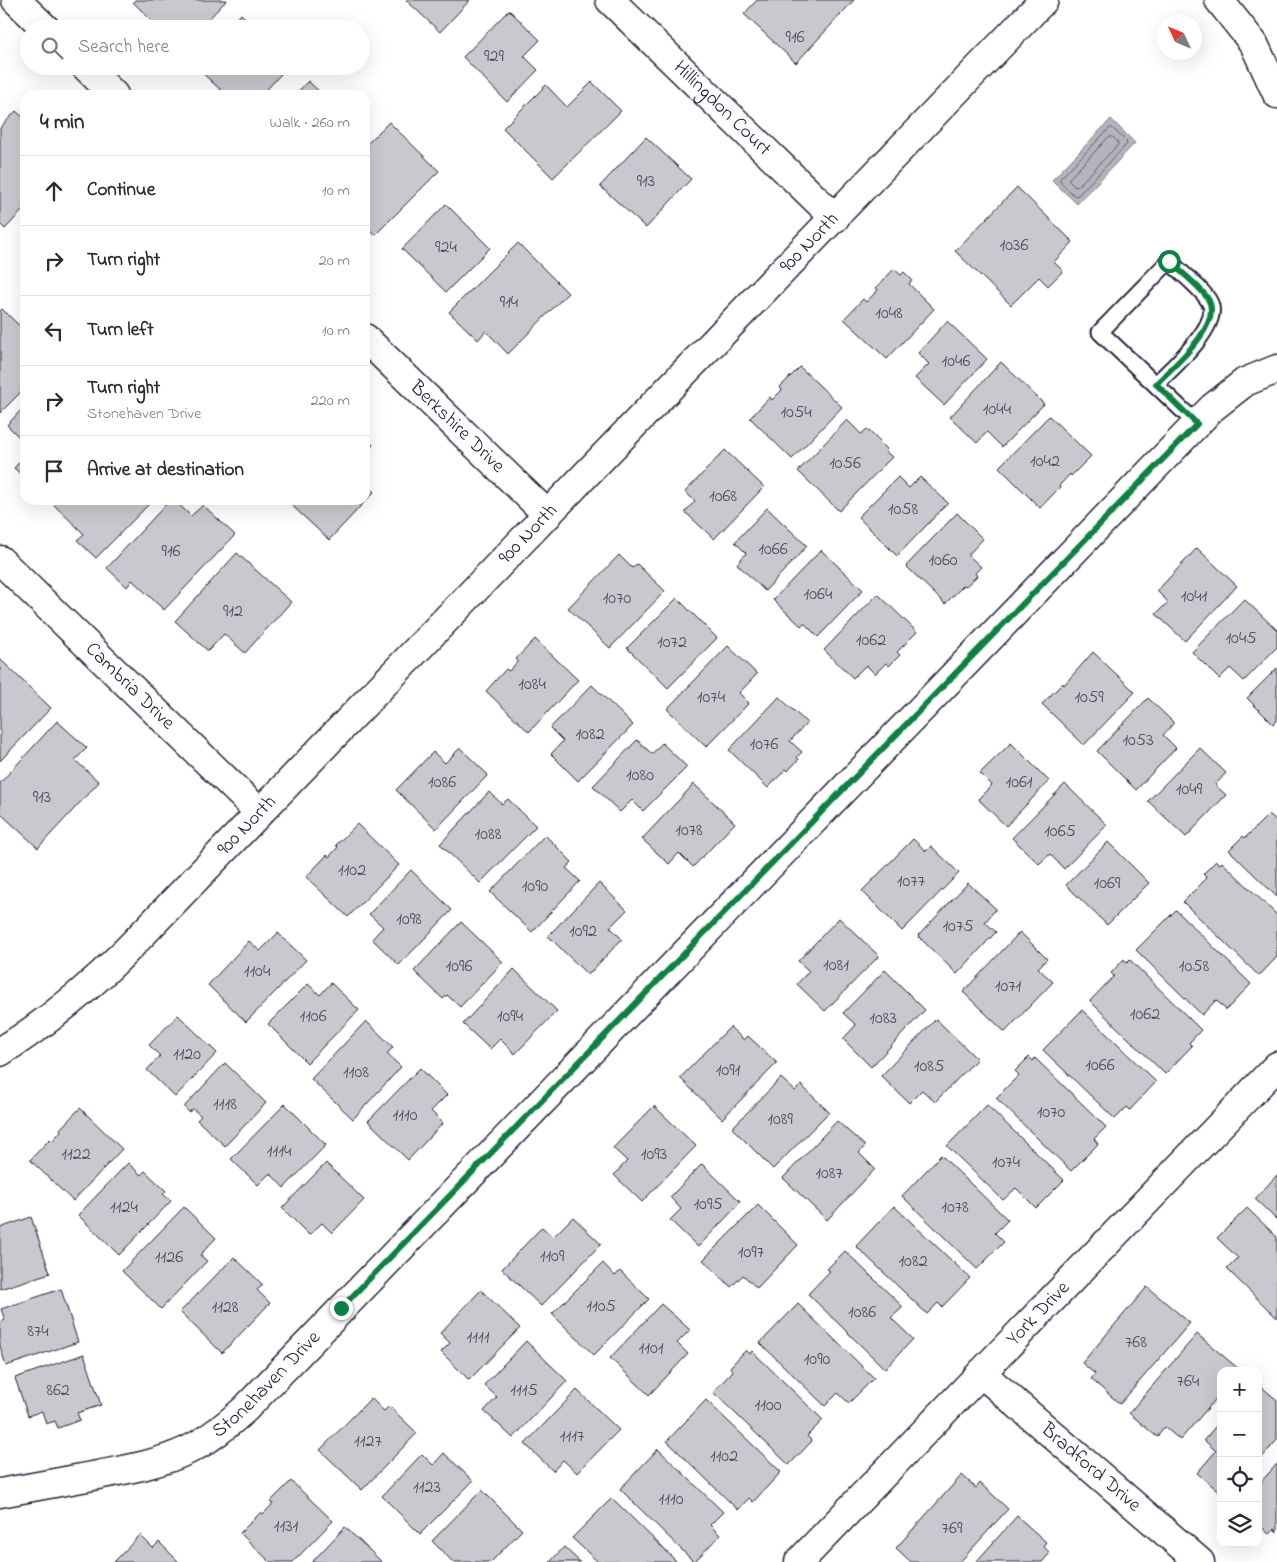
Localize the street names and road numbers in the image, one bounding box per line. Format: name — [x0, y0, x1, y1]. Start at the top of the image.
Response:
street label: Hillingdon Court — [666, 54, 778, 163]
street label: 900 North — [773, 206, 846, 280]
street label: Berkshire Drive — [402, 373, 511, 480]
street label: 900 North — [492, 497, 565, 571]
street label: Cambria Drive — [78, 636, 181, 737]
street label: 900 North — [211, 789, 283, 863]
street label: York Drive — [1000, 1274, 1077, 1353]
street label: Stonehaven Drive — [206, 1324, 328, 1446]
street label: Bradford Drive — [1033, 1415, 1147, 1519]

